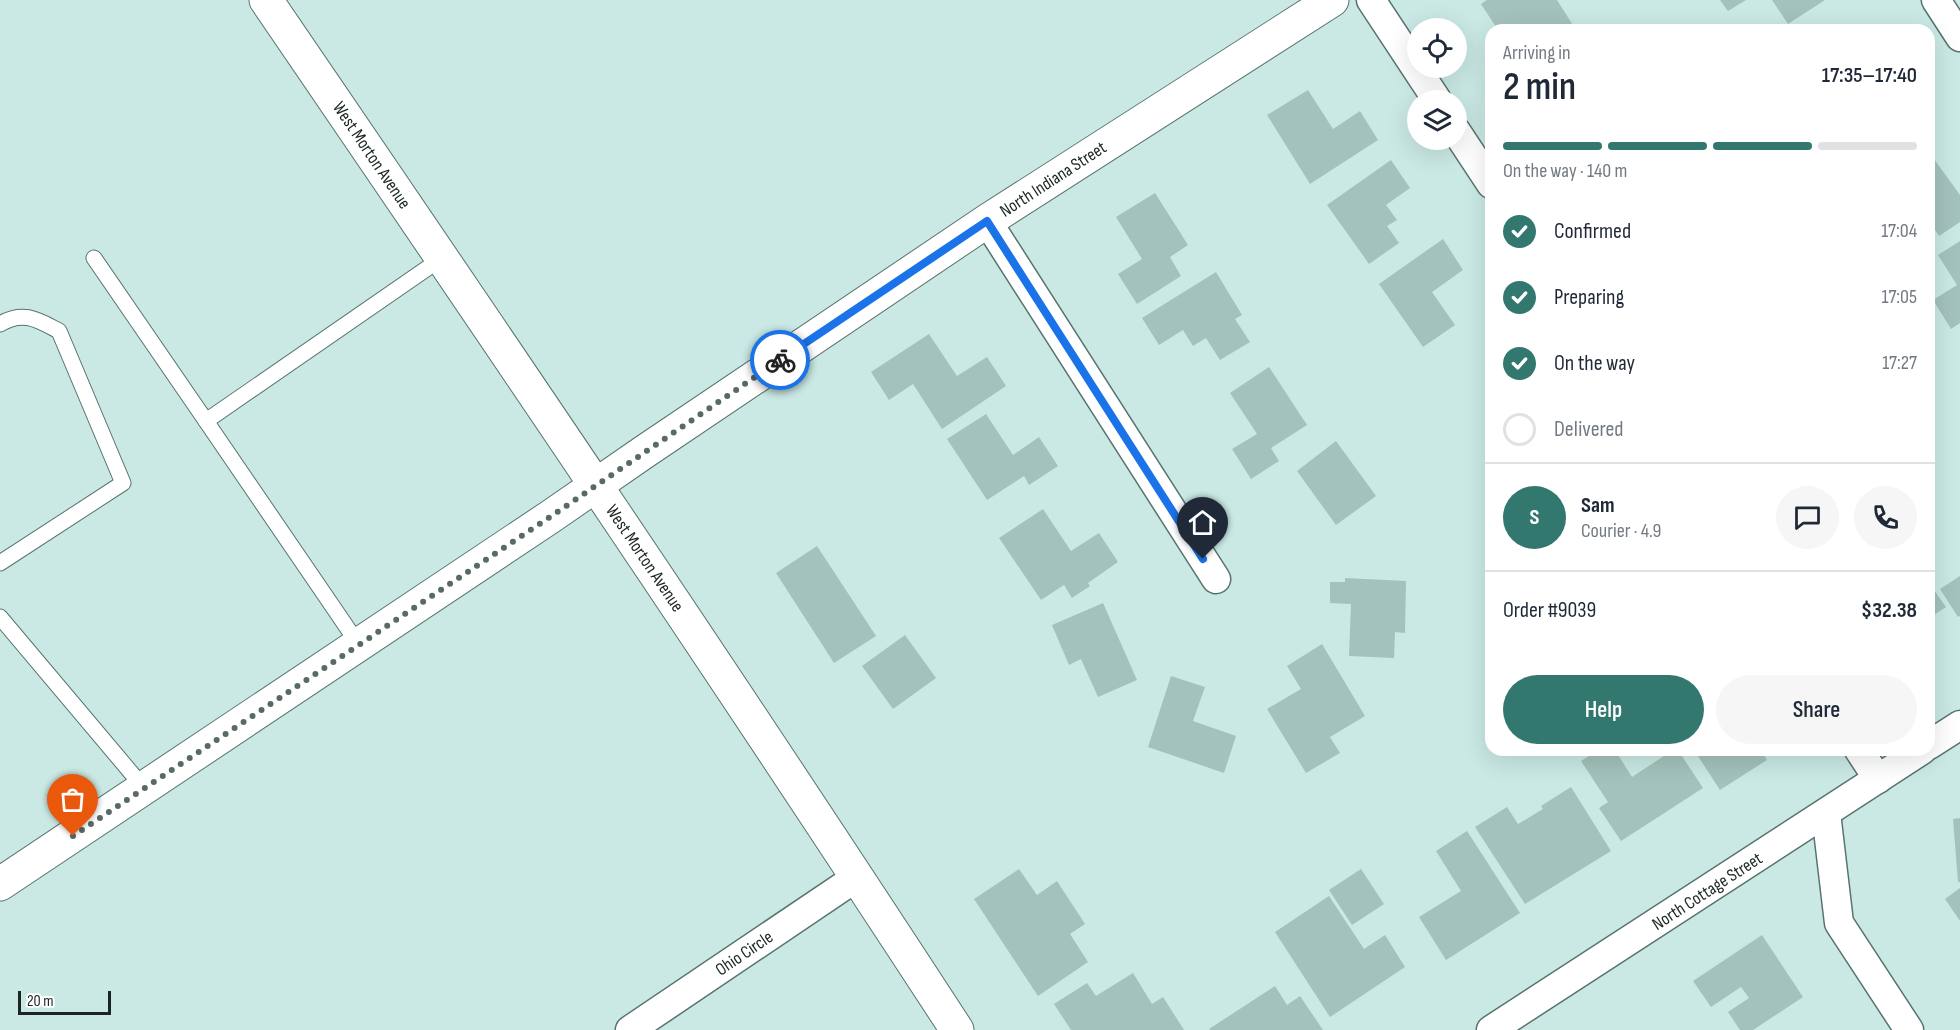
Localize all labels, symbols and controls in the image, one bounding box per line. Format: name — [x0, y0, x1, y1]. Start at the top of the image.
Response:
map controls — [1407, 18, 1467, 150]
button: locate — [1407, 18, 1467, 78]
text: Arriving in — [1503, 41, 1571, 65]
text: 17:35–17:40 — [1822, 62, 1917, 89]
text: 2 min — [1503, 64, 1576, 111]
button: layers — [1407, 90, 1467, 150]
street label: West Morton Avenue — [328, 98, 415, 213]
street label: North Indiana Street — [996, 137, 1111, 222]
text: On the way · 140 m — [1503, 159, 1627, 183]
icon: check — [1503, 215, 1536, 248]
text: Confirmed — [1554, 218, 1631, 245]
text: 17:04 — [1881, 219, 1917, 243]
icon: check — [1503, 281, 1536, 314]
text: Preparing — [1554, 284, 1624, 311]
text: 17:05 — [1881, 285, 1917, 309]
courier — [750, 330, 810, 390]
icon: bike — [764, 344, 797, 377]
icon: check — [1503, 347, 1536, 380]
text: On the way — [1554, 350, 1635, 377]
text: 17:27 — [1882, 351, 1917, 375]
text: Delivered — [1554, 416, 1623, 443]
button: chat — [1776, 486, 1839, 549]
button: phone — [1854, 486, 1917, 549]
text: Sam — [1581, 492, 1615, 519]
pin — [1177, 497, 1228, 559]
street label: West Morton Avenue — [601, 501, 688, 616]
text: S — [1530, 504, 1539, 531]
icon: home — [1186, 506, 1219, 539]
text: Courier · 4.9 — [1581, 519, 1661, 543]
text: Order #9039 — [1503, 597, 1596, 624]
text: $32.38 — [1861, 597, 1917, 624]
button: Help — [1503, 675, 1704, 744]
button: Share — [1716, 675, 1917, 744]
pin — [47, 774, 98, 836]
icon: bag — [56, 783, 89, 816]
street label: North Cottage Street — [1648, 848, 1767, 935]
street label: Ohio Circle — [711, 927, 777, 980]
scale bar — [18, 988, 111, 1016]
text: 20 m — [27, 992, 54, 1011]

